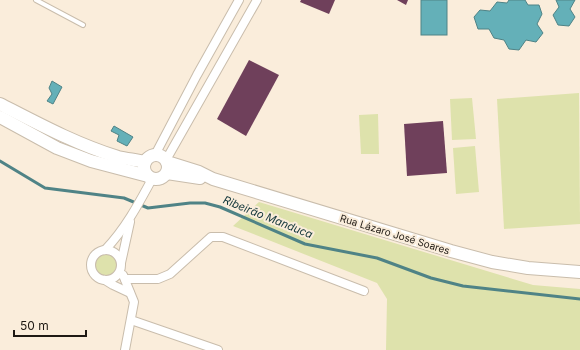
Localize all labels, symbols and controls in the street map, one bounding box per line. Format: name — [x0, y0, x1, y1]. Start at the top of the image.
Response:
water label: Ribeirão Manduca — [221, 193, 315, 241]
street label: Rua Lázaro José Soares — [339, 212, 451, 256]
scale bar — [14, 312, 86, 338]
text: 50 m — [20, 318, 49, 333]

